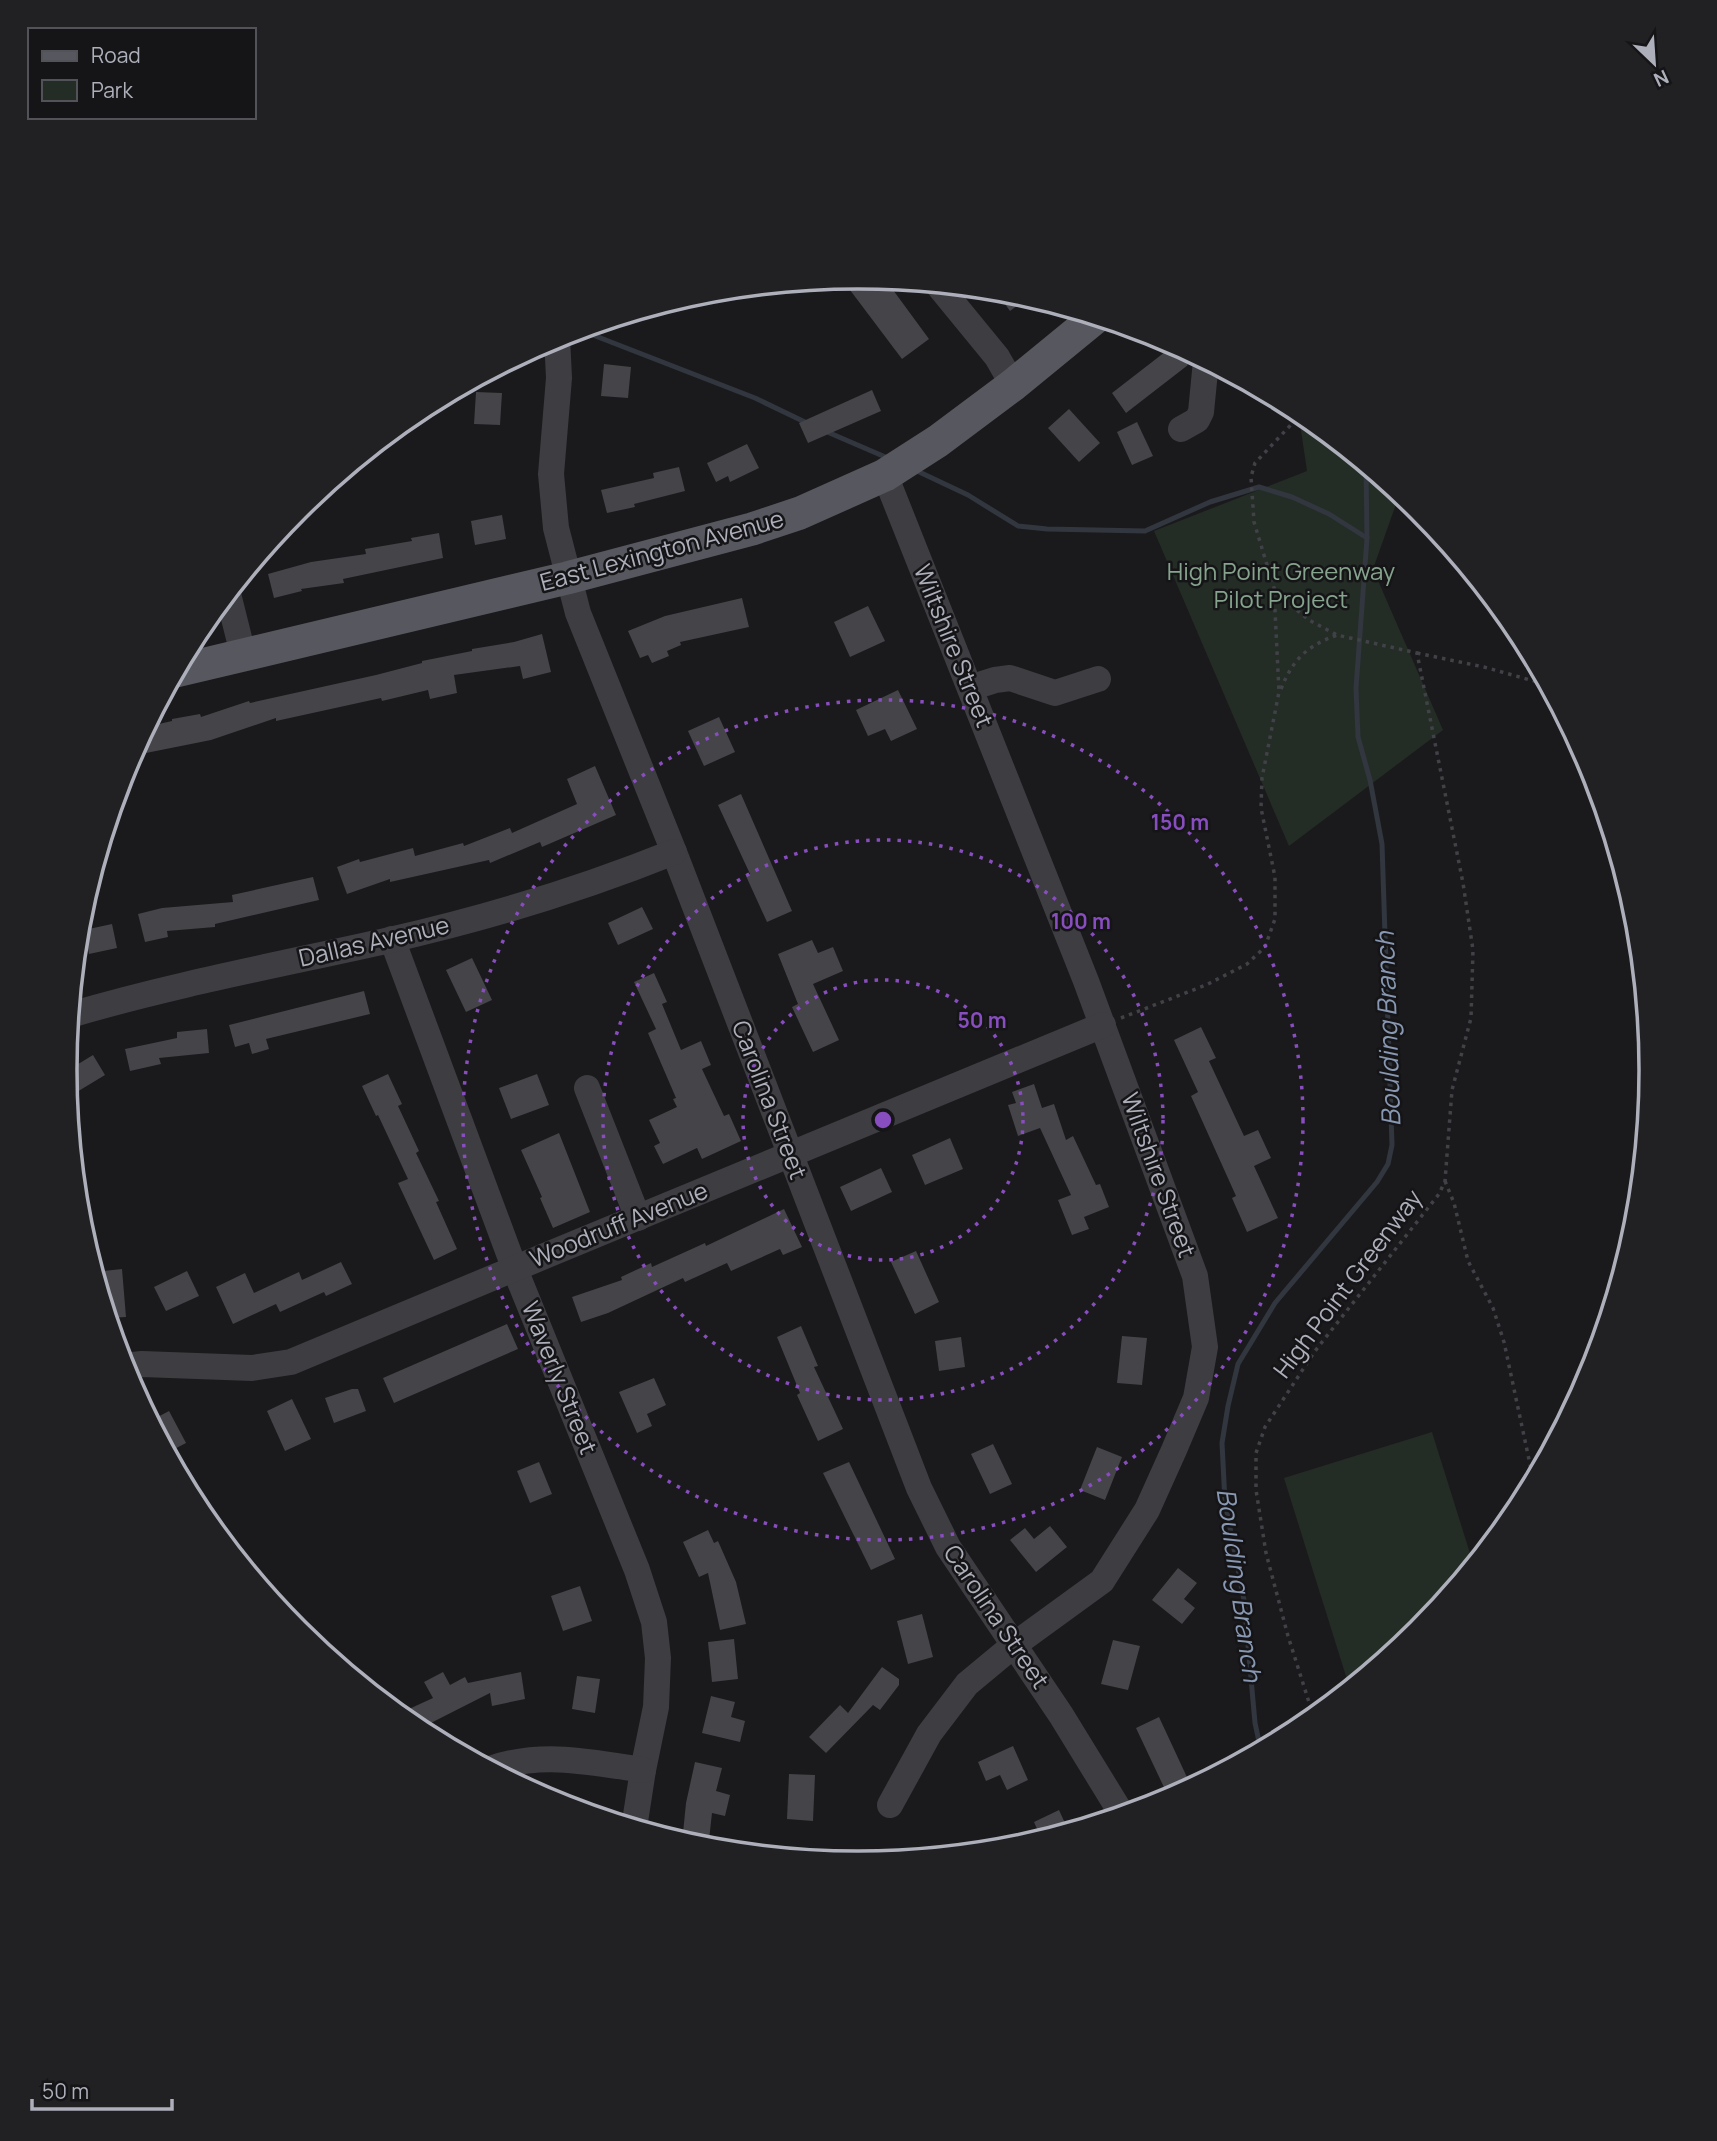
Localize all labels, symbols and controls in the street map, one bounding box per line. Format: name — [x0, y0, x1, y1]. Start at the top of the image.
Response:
legend — [28, 28, 256, 119]
north arrow — [1619, 28, 1689, 98]
text: Road — [91, 41, 141, 69]
text: N — [1650, 64, 1673, 93]
text: Park — [91, 76, 133, 104]
street label: East Lexington Avenue — [536, 501, 787, 598]
park label: High Point Greenway Pilot Project — [1167, 554, 1396, 615]
street label: Wiltshire Street — [907, 559, 1002, 732]
text: 150 m — [1151, 808, 1209, 836]
street label: Dallas Avenue — [295, 907, 452, 974]
text: 100 m — [1051, 907, 1111, 935]
water label: Boulding Branch — [1366, 930, 1408, 1127]
text: 50 m — [957, 1006, 1007, 1034]
street label: Carolina Street — [725, 1016, 816, 1183]
street label: Wiltshire Street — [1114, 1088, 1204, 1261]
centre of rings — [871, 1108, 895, 1132]
street label: Woodruff Avenue — [524, 1173, 712, 1274]
street label: High Point Greenway — [1265, 1182, 1429, 1384]
street label: Waverly Street — [515, 1296, 606, 1459]
water label: Boulding Branch — [1209, 1486, 1272, 1685]
street label: Carolina Street — [937, 1538, 1058, 1695]
scale bar — [32, 2068, 172, 2112]
text: 50 m — [42, 2077, 89, 2105]

